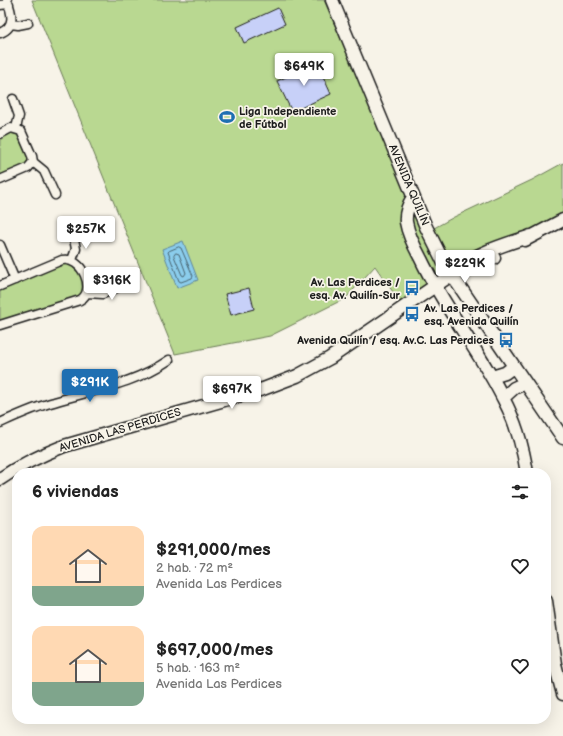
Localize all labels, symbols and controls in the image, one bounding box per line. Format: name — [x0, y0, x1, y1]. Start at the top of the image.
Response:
pin: $649K — [276, 53, 332, 87]
text: $649K — [284, 58, 324, 74]
place label: Liga Independiente de Fútbol — [239, 105, 336, 131]
sports icon: Liga Independiente de Fútbol — [218, 108, 236, 126]
street label: AVENIDA QUILÍN — [386, 142, 433, 228]
pin: $257K — [58, 216, 114, 250]
text: $257K — [66, 221, 106, 237]
pin: $229K — [437, 250, 493, 284]
text: $229K — [445, 255, 485, 271]
pin: $316K — [84, 267, 140, 301]
text: $316K — [93, 272, 131, 288]
place label: Av. Las Perdices / esq. Av. Quilín-Sur — [310, 276, 401, 302]
bus stop icon: Av. Las Perdices / esq. Av. Quilín-Sur — [403, 279, 421, 297]
place label: Av. Las Perdices / esq. Avenida Quilín — [423, 302, 519, 328]
bus stop icon: Av. Las Perdices / esq. Avenida Quilín — [403, 305, 421, 323]
bus stop icon: Avenida Quilín / esq. Av.C. Las Perdices — [497, 331, 515, 349]
place label: Avenida Quilín / esq. Av.C. Las Perdices — [296, 334, 495, 347]
pin: $291K — [62, 369, 118, 403]
text: $291K — [71, 374, 109, 390]
pin: $697K — [204, 376, 260, 410]
text: $697K — [212, 381, 252, 397]
street label: AVENIDA LAS PERDICES — [58, 405, 183, 455]
icon: filters — [509, 481, 531, 503]
text: 6 viviendas — [32, 482, 119, 502]
text: $291,000/mes — [156, 540, 271, 560]
icon: home — [64, 542, 112, 590]
icon: heart — [509, 555, 531, 577]
text: 2 hab. · 72 m² — [156, 560, 233, 576]
text: Avenida Las Perdices — [156, 576, 282, 592]
text: $697,000/mes — [156, 640, 273, 660]
icon: home — [64, 642, 112, 690]
icon: heart — [509, 655, 531, 677]
text: 5 hab. · 163 m² — [156, 660, 240, 676]
text: Avenida Las Perdices — [156, 676, 282, 692]

